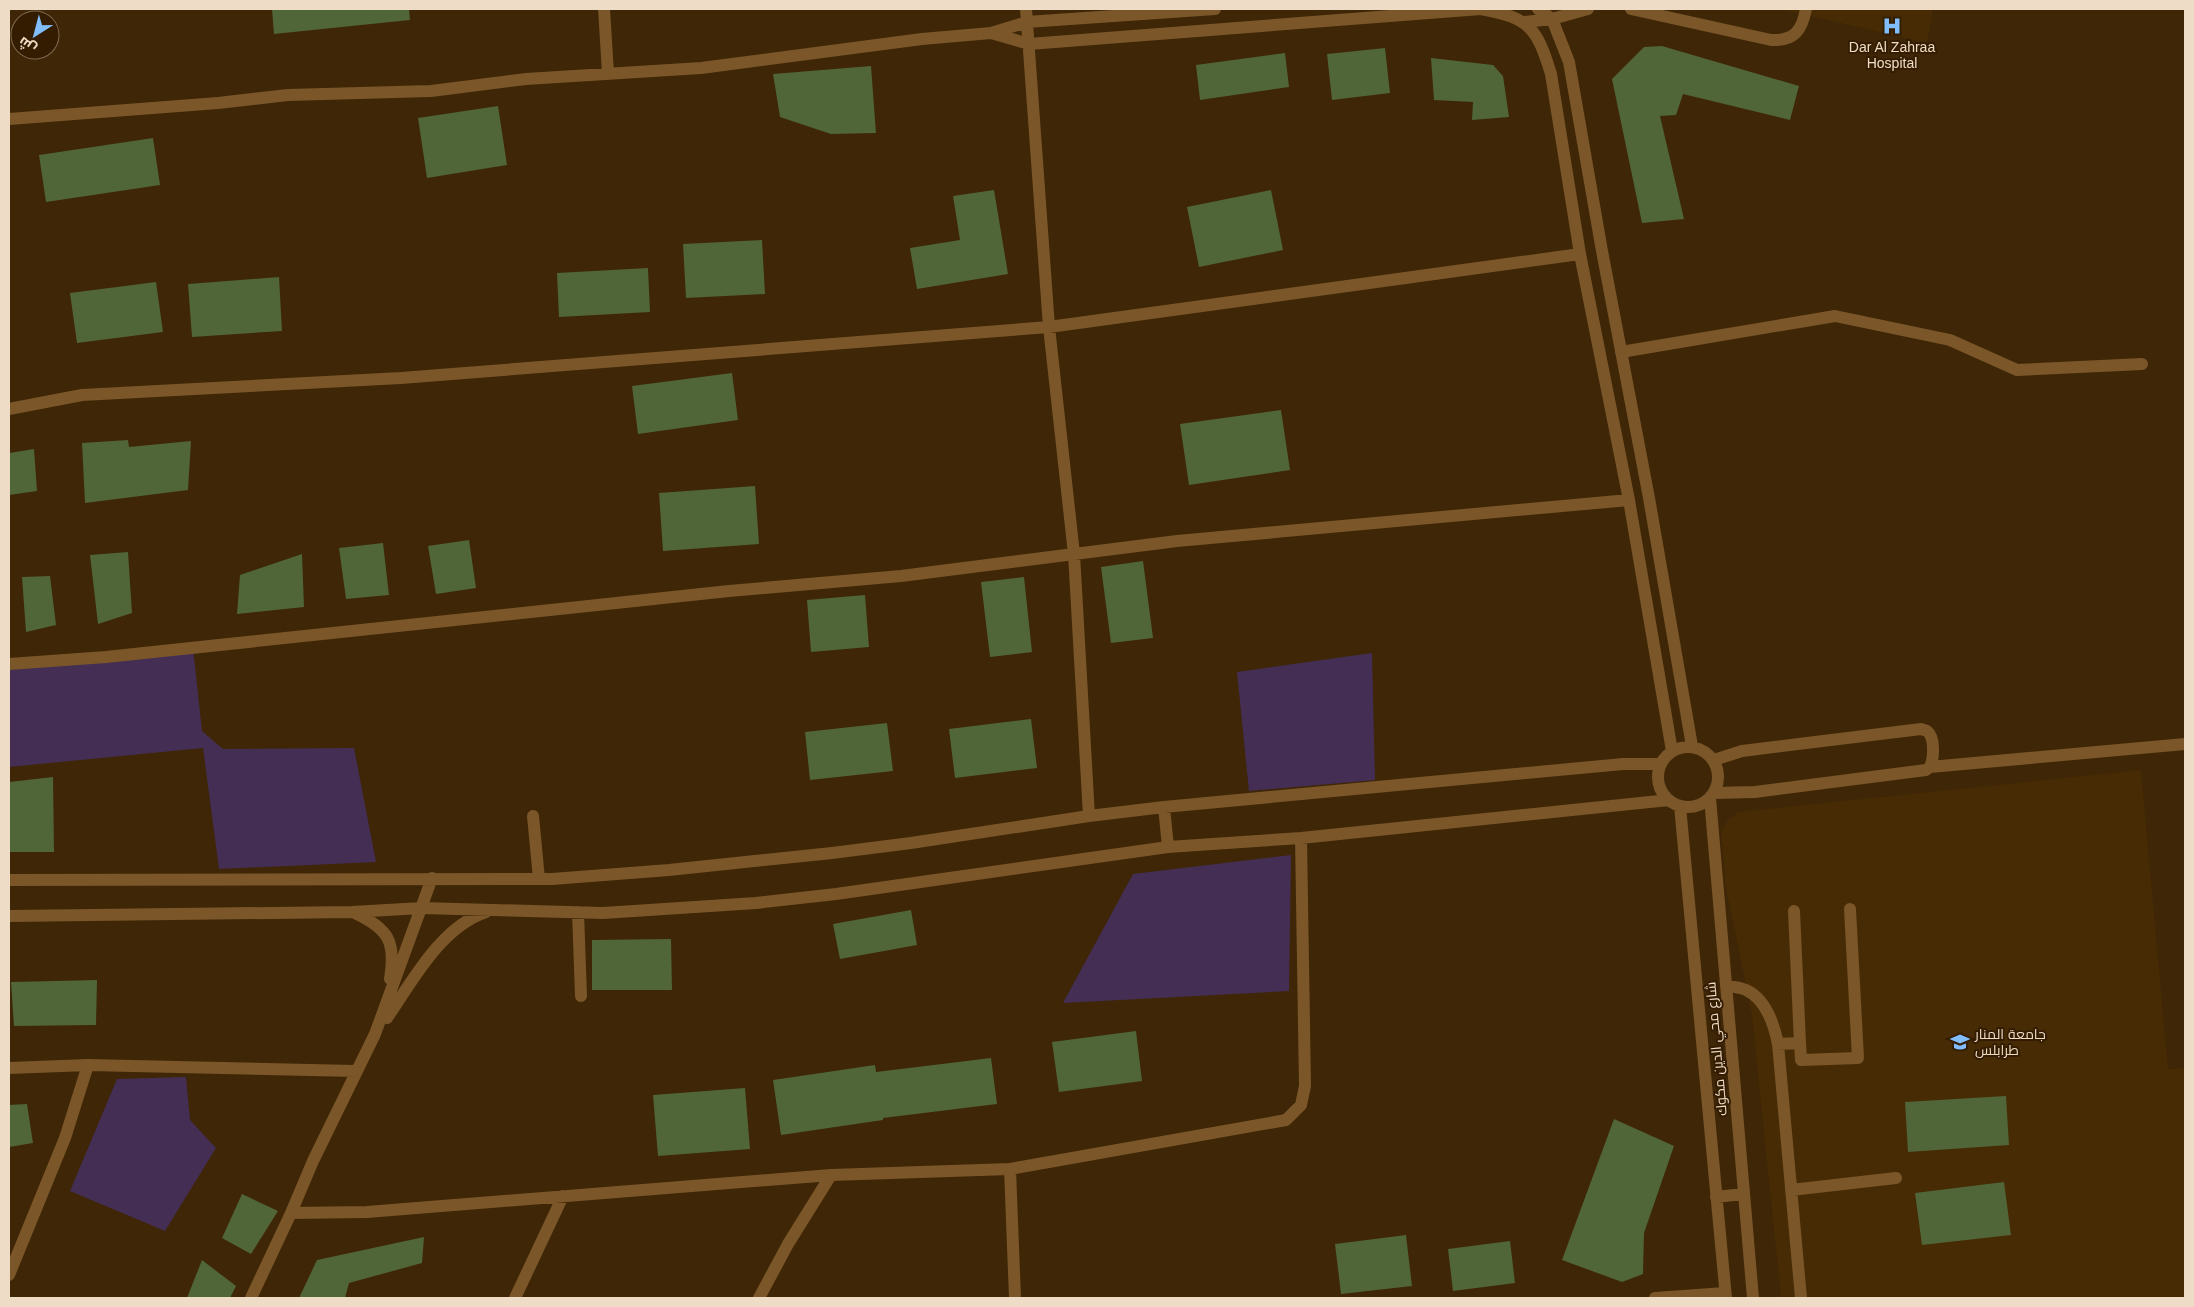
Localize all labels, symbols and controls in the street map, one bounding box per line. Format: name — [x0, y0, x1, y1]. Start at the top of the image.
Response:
north arrow — [10, 10, 60, 60]
hospital icon: Dar Al Zahraa Hospital — [1881, 15, 1903, 37]
text: ش — [15, 33, 40, 57]
place label: Dar Al Zahraa Hospital — [1849, 39, 1935, 71]
street label: شارع محي الدين مكوك — [1702, 981, 1734, 1117]
place label: جامعة المنار طرابلس — [1974, 1026, 2046, 1058]
school or university icon: جامعة المنار طرابلس — [1949, 1031, 1971, 1053]

